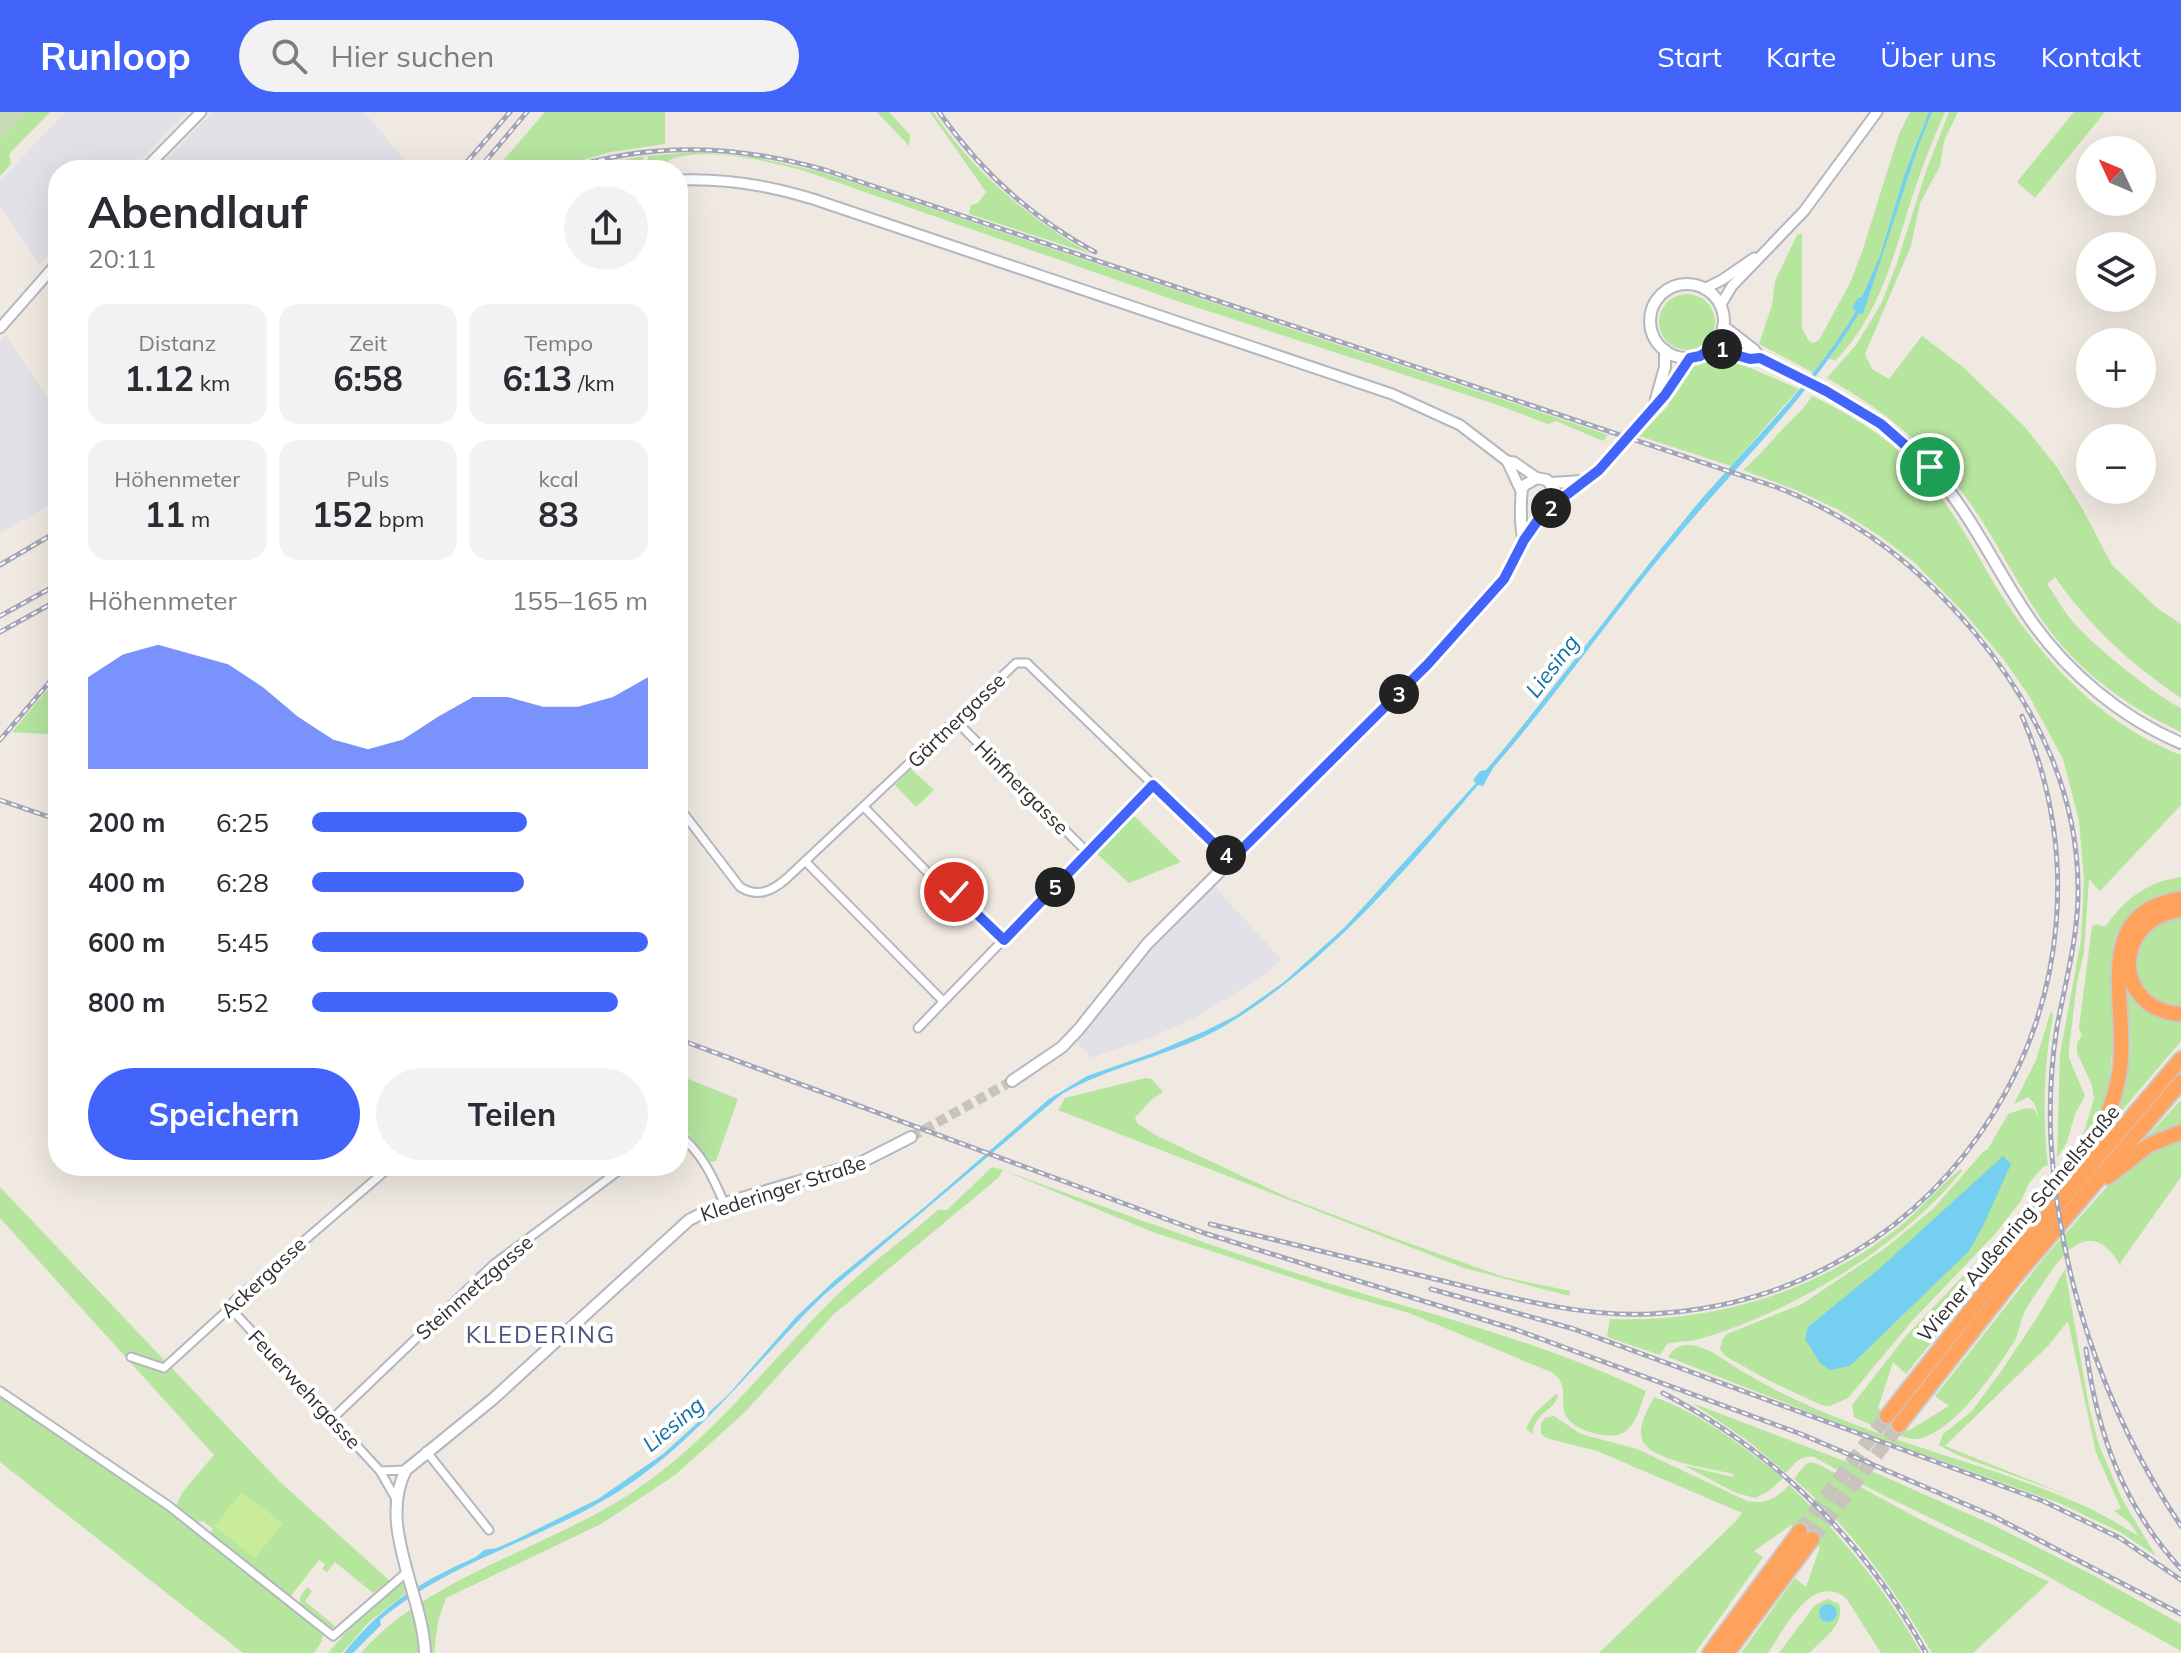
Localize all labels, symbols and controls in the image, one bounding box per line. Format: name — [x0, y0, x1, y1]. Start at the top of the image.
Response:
search box — [239, 20, 799, 92]
text: Runloop — [40, 32, 191, 80]
icon: search — [267, 34, 311, 78]
text: Hier suchen — [331, 37, 494, 75]
text: Start — [1657, 39, 1722, 74]
text: Karte — [1766, 39, 1836, 74]
text: Über uns — [1880, 39, 1997, 74]
text: Kontakt — [2041, 39, 2141, 74]
north arrow — [2076, 136, 2156, 216]
map controls — [2076, 136, 2156, 504]
text: Abendlauf — [88, 184, 307, 239]
button: share — [564, 186, 648, 270]
button: layers — [2076, 232, 2156, 312]
text: 20:11 — [88, 242, 156, 275]
button: + — [2076, 328, 2156, 408]
text: Distanz — [138, 329, 216, 357]
text: Zeit — [349, 329, 387, 357]
text: Tempo — [524, 329, 593, 357]
pin: 1 — [1702, 329, 1742, 369]
text: 1 — [1715, 335, 1729, 363]
text: 1.12 — [124, 357, 194, 400]
text: 6:58 — [333, 357, 403, 400]
text: 6:13 — [503, 357, 572, 400]
text: km — [194, 369, 230, 397]
text: /km — [572, 369, 615, 397]
button: − — [2076, 424, 2156, 504]
pin — [1896, 433, 1964, 501]
icon: arrive — [1908, 445, 1952, 489]
text: Höhenmeter — [114, 465, 240, 493]
text: Puls — [346, 465, 390, 493]
text: kcal — [539, 465, 579, 493]
pin: 2 — [1531, 488, 1571, 528]
text: 11 — [144, 493, 185, 536]
text: 152 — [312, 493, 373, 536]
text: 83 — [538, 493, 579, 536]
text: 2 — [1544, 494, 1558, 522]
text: m — [185, 505, 210, 533]
text: bpm — [373, 505, 424, 533]
text: Höhenmeter — [88, 584, 237, 617]
text: 155–165 m — [512, 584, 648, 617]
water label: Liesing — [1519, 629, 1585, 703]
street label: Gärtnergasse — [902, 667, 1010, 773]
pin: 3 — [1379, 674, 1419, 714]
text: 3 — [1392, 680, 1406, 708]
street label: Hinfnergasse — [970, 735, 1074, 839]
text: 200 m — [88, 806, 165, 839]
text: 6:25 — [216, 806, 269, 839]
pin: 4 — [1206, 835, 1246, 875]
text: 4 — [1219, 841, 1233, 869]
pin — [920, 858, 988, 926]
text: 400 m — [88, 866, 165, 899]
text: 6:28 — [216, 866, 269, 899]
pin: 5 — [1035, 867, 1075, 907]
icon: check — [932, 870, 976, 914]
text: 5 — [1048, 873, 1062, 901]
text: 600 m — [88, 926, 165, 959]
text: 5:45 — [216, 926, 269, 959]
text: 800 m — [88, 986, 165, 1019]
text: 5:52 — [216, 986, 269, 1019]
button: Speichern — [88, 1068, 360, 1160]
button: Teilen — [376, 1068, 648, 1160]
street label: Wiener Außenring Schnellstraße — [1912, 1100, 2124, 1346]
street label: Klederinger Straße — [697, 1149, 869, 1227]
street label: Steinmetzgasse — [410, 1229, 538, 1345]
street label: Ackergasse — [215, 1231, 311, 1323]
district label: KLEDERING — [466, 1319, 616, 1349]
street label: Feuerwehrgasse — [243, 1324, 367, 1454]
water label: Liesing — [637, 1390, 709, 1458]

